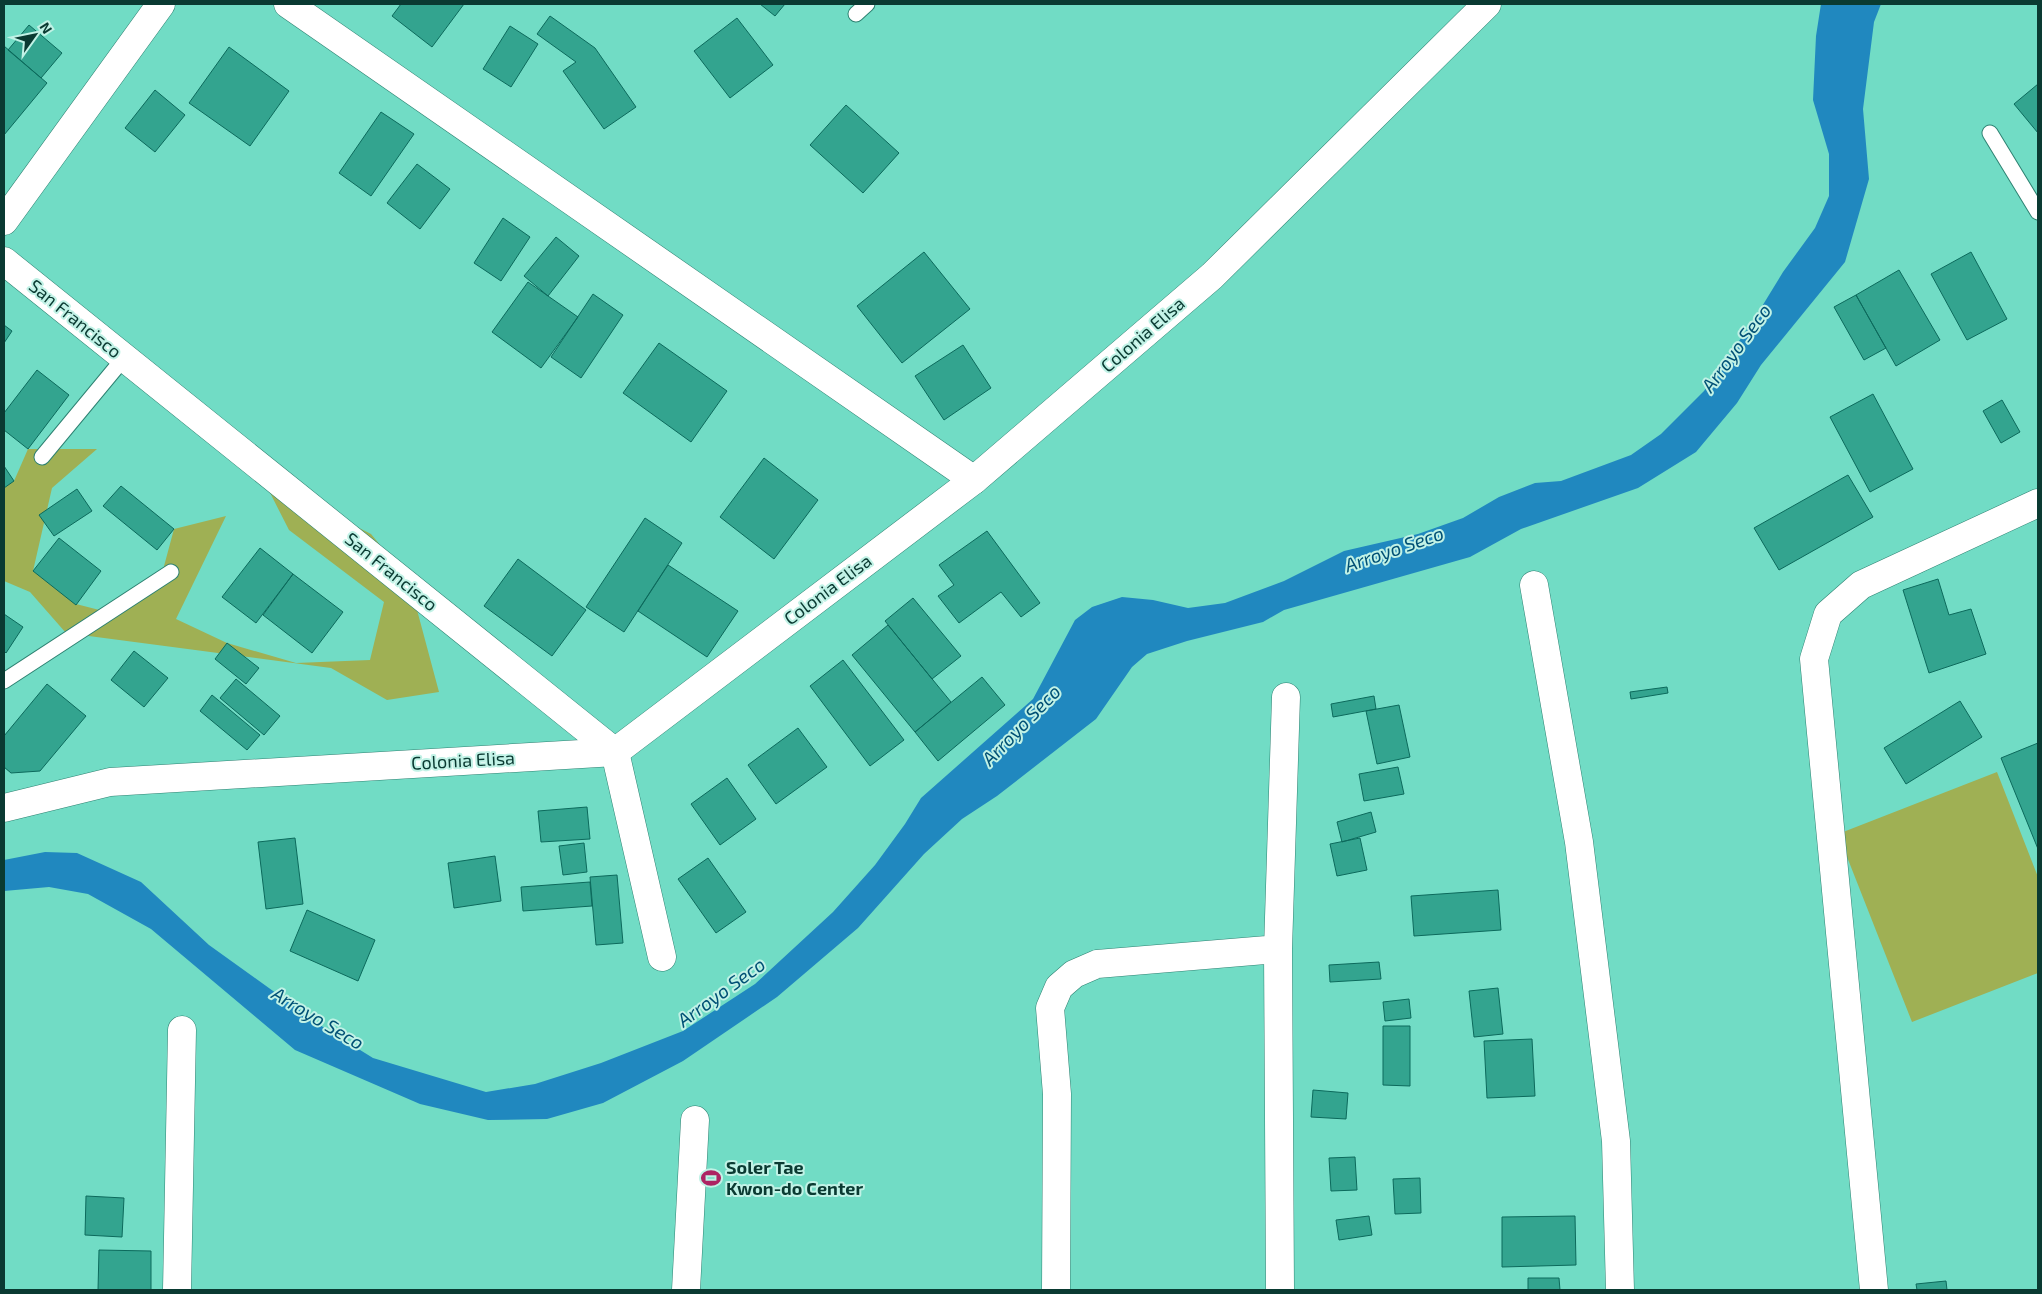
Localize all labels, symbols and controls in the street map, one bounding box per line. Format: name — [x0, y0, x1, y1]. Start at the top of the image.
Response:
north arrow — [10, 10, 60, 60]
text: N — [36, 19, 56, 37]
street label: San Francisco — [25, 274, 126, 362]
street label: Colonia Elisa — [1096, 292, 1189, 377]
water label: Arroyo Seco — [1695, 299, 1776, 398]
water label: Arroyo Seco — [1340, 521, 1447, 577]
street label: San Francisco — [341, 527, 442, 615]
street label: Colonia Elisa — [779, 549, 875, 629]
water label: Arroyo Seco — [976, 680, 1065, 771]
street label: Colonia Elisa — [411, 746, 515, 774]
water label: Arroyo Seco — [671, 952, 770, 1033]
water label: Arroyo Seco — [267, 981, 368, 1055]
place label: Soler Tae Kwon-do Center — [726, 1156, 863, 1199]
sports icon: Soler Tae Kwon-do Center — [700, 1167, 722, 1189]

